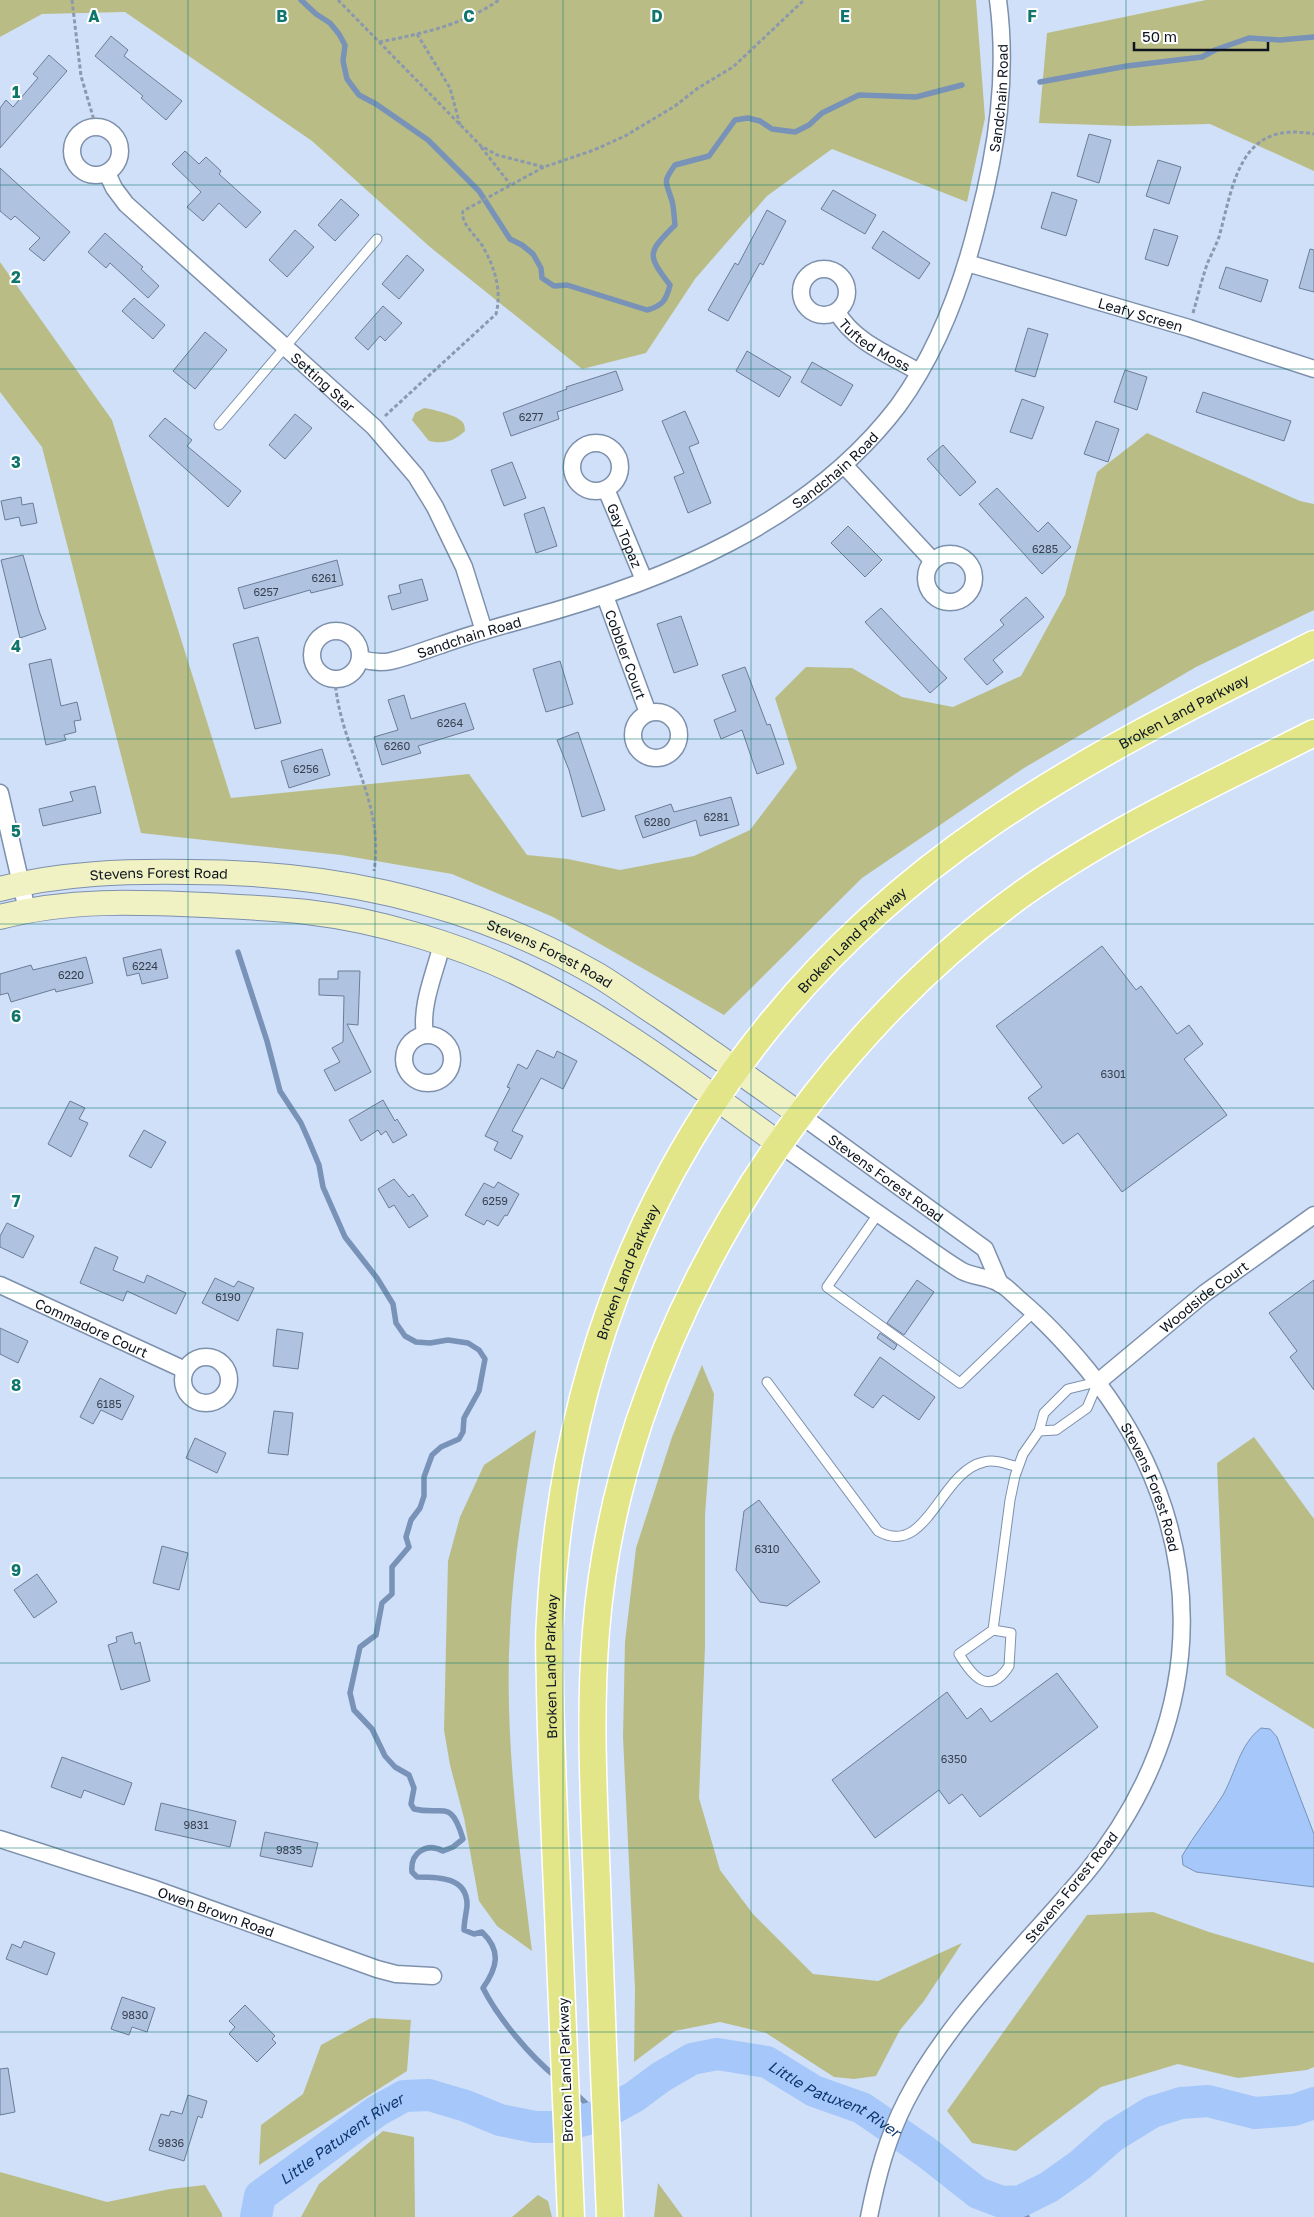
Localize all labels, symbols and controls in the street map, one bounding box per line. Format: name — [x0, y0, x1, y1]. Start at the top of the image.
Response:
text: A — [88, 6, 100, 26]
text: B — [276, 6, 288, 26]
text: C — [463, 6, 475, 26]
text: D — [651, 6, 663, 26]
text: E — [840, 6, 850, 26]
text: F — [1027, 6, 1037, 26]
scale bar — [1134, 20, 1268, 52]
text: 50 m — [1142, 27, 1177, 45]
street label: Sandchain Road — [985, 44, 1010, 153]
text: 1 — [12, 82, 20, 102]
text: 2 — [11, 267, 21, 287]
street label: Leafy Screen — [1096, 293, 1185, 334]
street label: Tufted Moss — [836, 315, 914, 374]
street label: Setting Star — [288, 348, 359, 415]
house number: 6277 — [519, 410, 544, 423]
street label: Sandchain Road — [788, 428, 881, 512]
text: 3 — [11, 452, 21, 472]
street label: Gay Topaz — [604, 500, 646, 570]
house number: 6285 — [1032, 542, 1058, 555]
house number: 6261 — [311, 571, 337, 584]
house number: 6257 — [253, 585, 279, 598]
street label: Cobbler Court — [602, 607, 651, 701]
street label: Sandchain Road — [414, 612, 523, 661]
text: 4 — [11, 636, 21, 656]
street label: Broken Land Parkway — [1115, 670, 1251, 752]
house number: 6264 — [437, 716, 463, 729]
house number: 6260 — [384, 739, 410, 752]
house number: 6256 — [293, 762, 319, 775]
house number: 6281 — [703, 810, 729, 823]
house number: 6280 — [644, 815, 670, 828]
text: 5 — [11, 821, 21, 841]
street label: Stevens Forest Road — [89, 863, 228, 883]
street label: Broken Land Parkway — [793, 883, 909, 996]
street label: Stevens Forest Road — [485, 915, 616, 991]
house number: 6224 — [132, 959, 158, 972]
house number: 6220 — [58, 968, 84, 981]
text: 6 — [11, 1006, 21, 1026]
house number: 6301 — [1100, 1067, 1126, 1080]
street label: Stevens Forest Road — [825, 1130, 947, 1225]
text: 7 — [12, 1191, 21, 1211]
house number: 6259 — [482, 1194, 508, 1207]
street label: Broken Land Parkway — [592, 1201, 662, 1342]
street label: Woodside Court — [1156, 1257, 1251, 1336]
house number: 6190 — [215, 1290, 241, 1303]
street label: Commadore Court — [33, 1294, 151, 1360]
text: 8 — [11, 1375, 21, 1395]
house number: 6185 — [96, 1397, 122, 1410]
street label: Stevens Forest Road — [1118, 1419, 1183, 1553]
house number: 6310 — [754, 1542, 780, 1555]
text: 9 — [11, 1560, 21, 1580]
street label: Broken Land Parkway — [541, 1593, 560, 1739]
house number: 6350 — [941, 1752, 967, 1765]
house number: 9831 — [183, 1818, 209, 1831]
street label: Stevens Forest Road — [1021, 1828, 1121, 1946]
house number: 9835 — [276, 1843, 302, 1856]
street label: Owen Brown Road — [156, 1882, 277, 1940]
street label: Broken Land Parkway — [554, 1997, 576, 2143]
house number: 9830 — [122, 2008, 148, 2021]
water label: Little Patuxent River — [765, 2056, 906, 2142]
water label: Little Patuxent River — [276, 2088, 408, 2188]
house number: 9836 — [158, 2136, 185, 2149]

